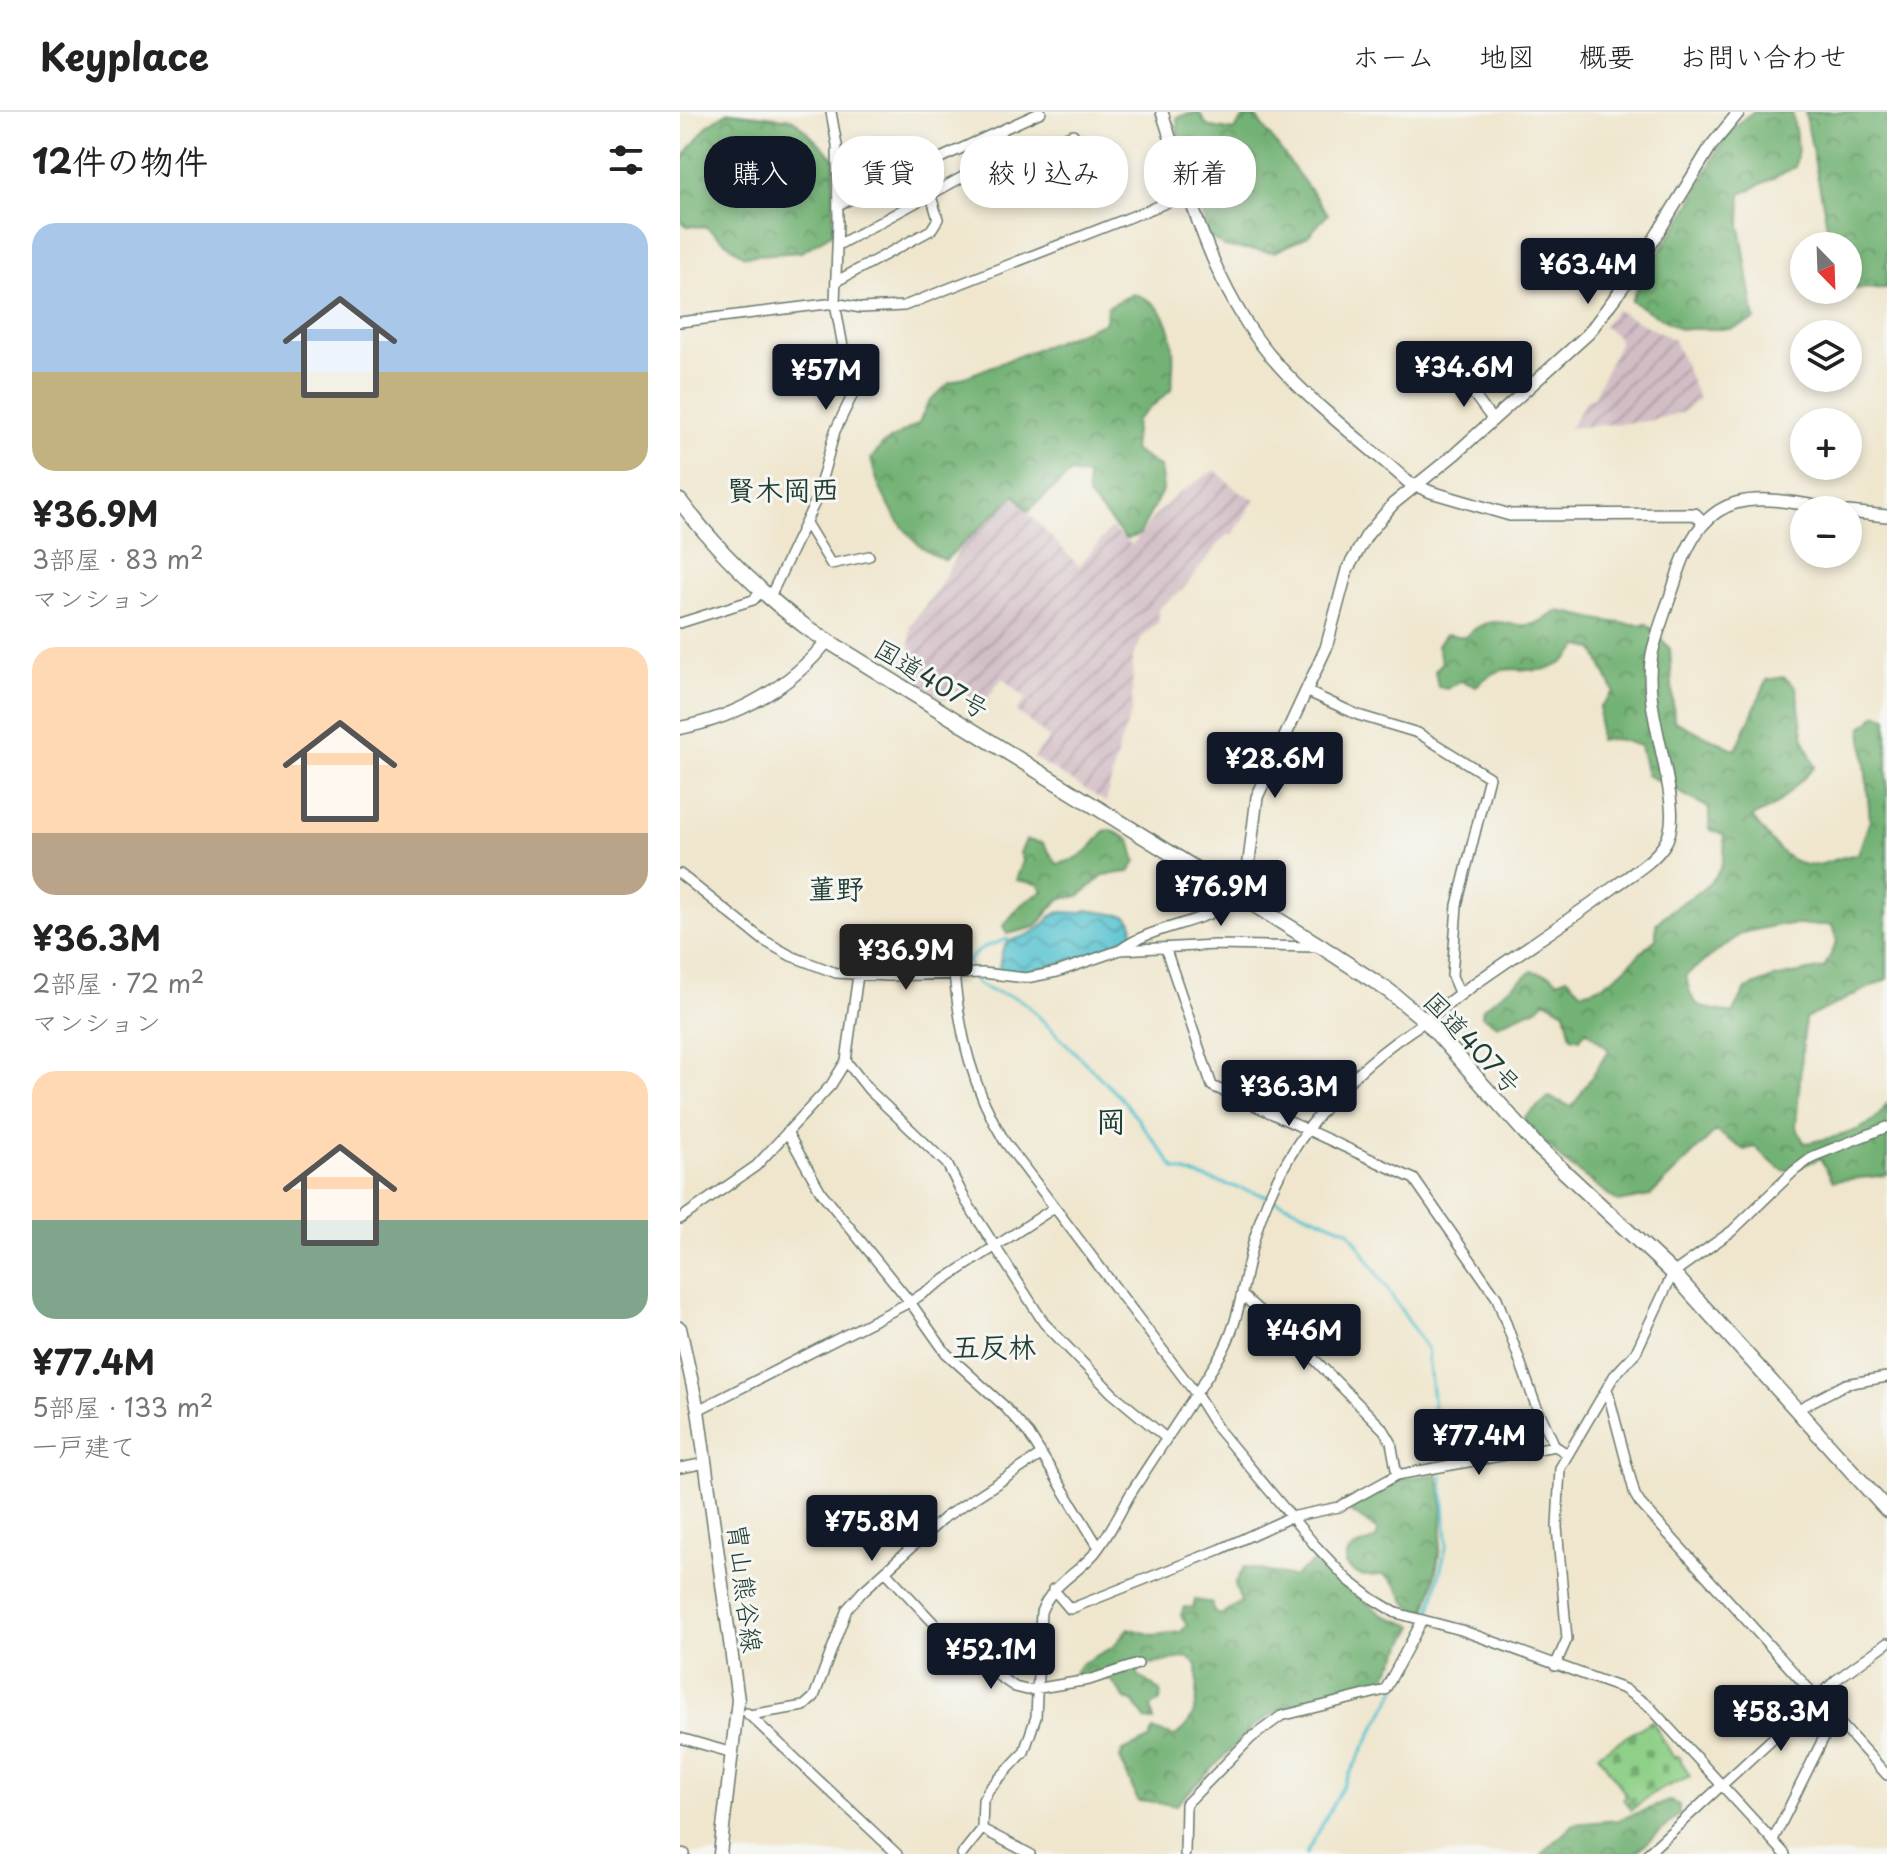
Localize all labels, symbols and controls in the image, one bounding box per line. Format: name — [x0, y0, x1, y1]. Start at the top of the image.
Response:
text: Keyplace — [40, 27, 209, 84]
text: ホーム — [1352, 34, 1435, 77]
text: 地図 — [1479, 34, 1535, 77]
text: 概要 — [1579, 34, 1635, 77]
text: お問い合わせ — [1679, 34, 1847, 77]
text: 12件の物件 — [32, 134, 208, 186]
chip: 購入 — [704, 136, 816, 208]
chip: 賃貸 — [832, 136, 944, 208]
chip: 絞り込み — [960, 136, 1128, 208]
chip: 新着 — [1144, 136, 1256, 208]
icon: filters — [604, 138, 648, 182]
north arrow — [1790, 232, 1862, 304]
map controls — [1790, 232, 1862, 568]
pin: ¥63.4M — [1523, 238, 1653, 306]
text: ¥63.4M — [1539, 244, 1637, 283]
icon: home — [268, 275, 412, 419]
button: layers — [1790, 320, 1862, 392]
pin: ¥34.6M — [1399, 341, 1529, 409]
pin: ¥57M — [779, 344, 873, 412]
text: ¥34.6M — [1414, 347, 1514, 386]
text: ¥57M — [790, 350, 862, 389]
button: + — [1790, 408, 1862, 480]
district label: 賢木岡西 — [727, 467, 839, 510]
text: ¥36.9M — [32, 487, 159, 539]
button: − — [1790, 496, 1862, 568]
text: 3部屋 · 83 m² — [32, 539, 204, 578]
text: マンション — [32, 578, 161, 617]
street label: 国道407号 — [867, 628, 997, 728]
icon: home — [268, 699, 412, 843]
pin: ¥28.6M — [1210, 732, 1340, 800]
text: ¥28.6M — [1225, 738, 1325, 777]
pin: ¥76.9M — [1156, 860, 1286, 928]
district label: 董野 — [808, 866, 864, 909]
text: ¥76.9M — [1174, 866, 1268, 905]
text: ¥36.3M — [32, 911, 161, 963]
pin: ¥36.9M — [841, 924, 971, 992]
text: ¥36.9M — [858, 930, 954, 969]
text: 2部屋 · 72 m² — [32, 963, 204, 1002]
street label: 国道407号 — [1415, 982, 1531, 1102]
text: マンション — [32, 1002, 161, 1041]
pin: ¥36.3M — [1224, 1060, 1354, 1128]
text: ¥36.3M — [1240, 1066, 1338, 1105]
district label: 岡 — [1096, 1097, 1126, 1142]
icon: home — [268, 1123, 412, 1267]
pin: ¥46M — [1257, 1304, 1351, 1372]
text: ¥46M — [1266, 1310, 1342, 1349]
district label: 五反林 — [952, 1324, 1036, 1367]
text: ¥77.4M — [32, 1335, 155, 1387]
text: 5部屋 · 133 m² — [32, 1387, 213, 1426]
pin: ¥77.4M — [1414, 1409, 1544, 1477]
text: ¥77.4M — [1432, 1415, 1526, 1454]
text: 一戸建て — [32, 1426, 136, 1465]
pin: ¥75.8M — [807, 1495, 937, 1563]
text: ¥75.8M — [824, 1501, 920, 1540]
street label: 胄山熊谷線 — [719, 1521, 773, 1655]
pin: ¥52.1M — [926, 1623, 1056, 1691]
text: ¥52.1M — [945, 1629, 1037, 1668]
pin: ¥58.3M — [1716, 1685, 1846, 1753]
text: ¥58.3M — [1732, 1691, 1830, 1730]

